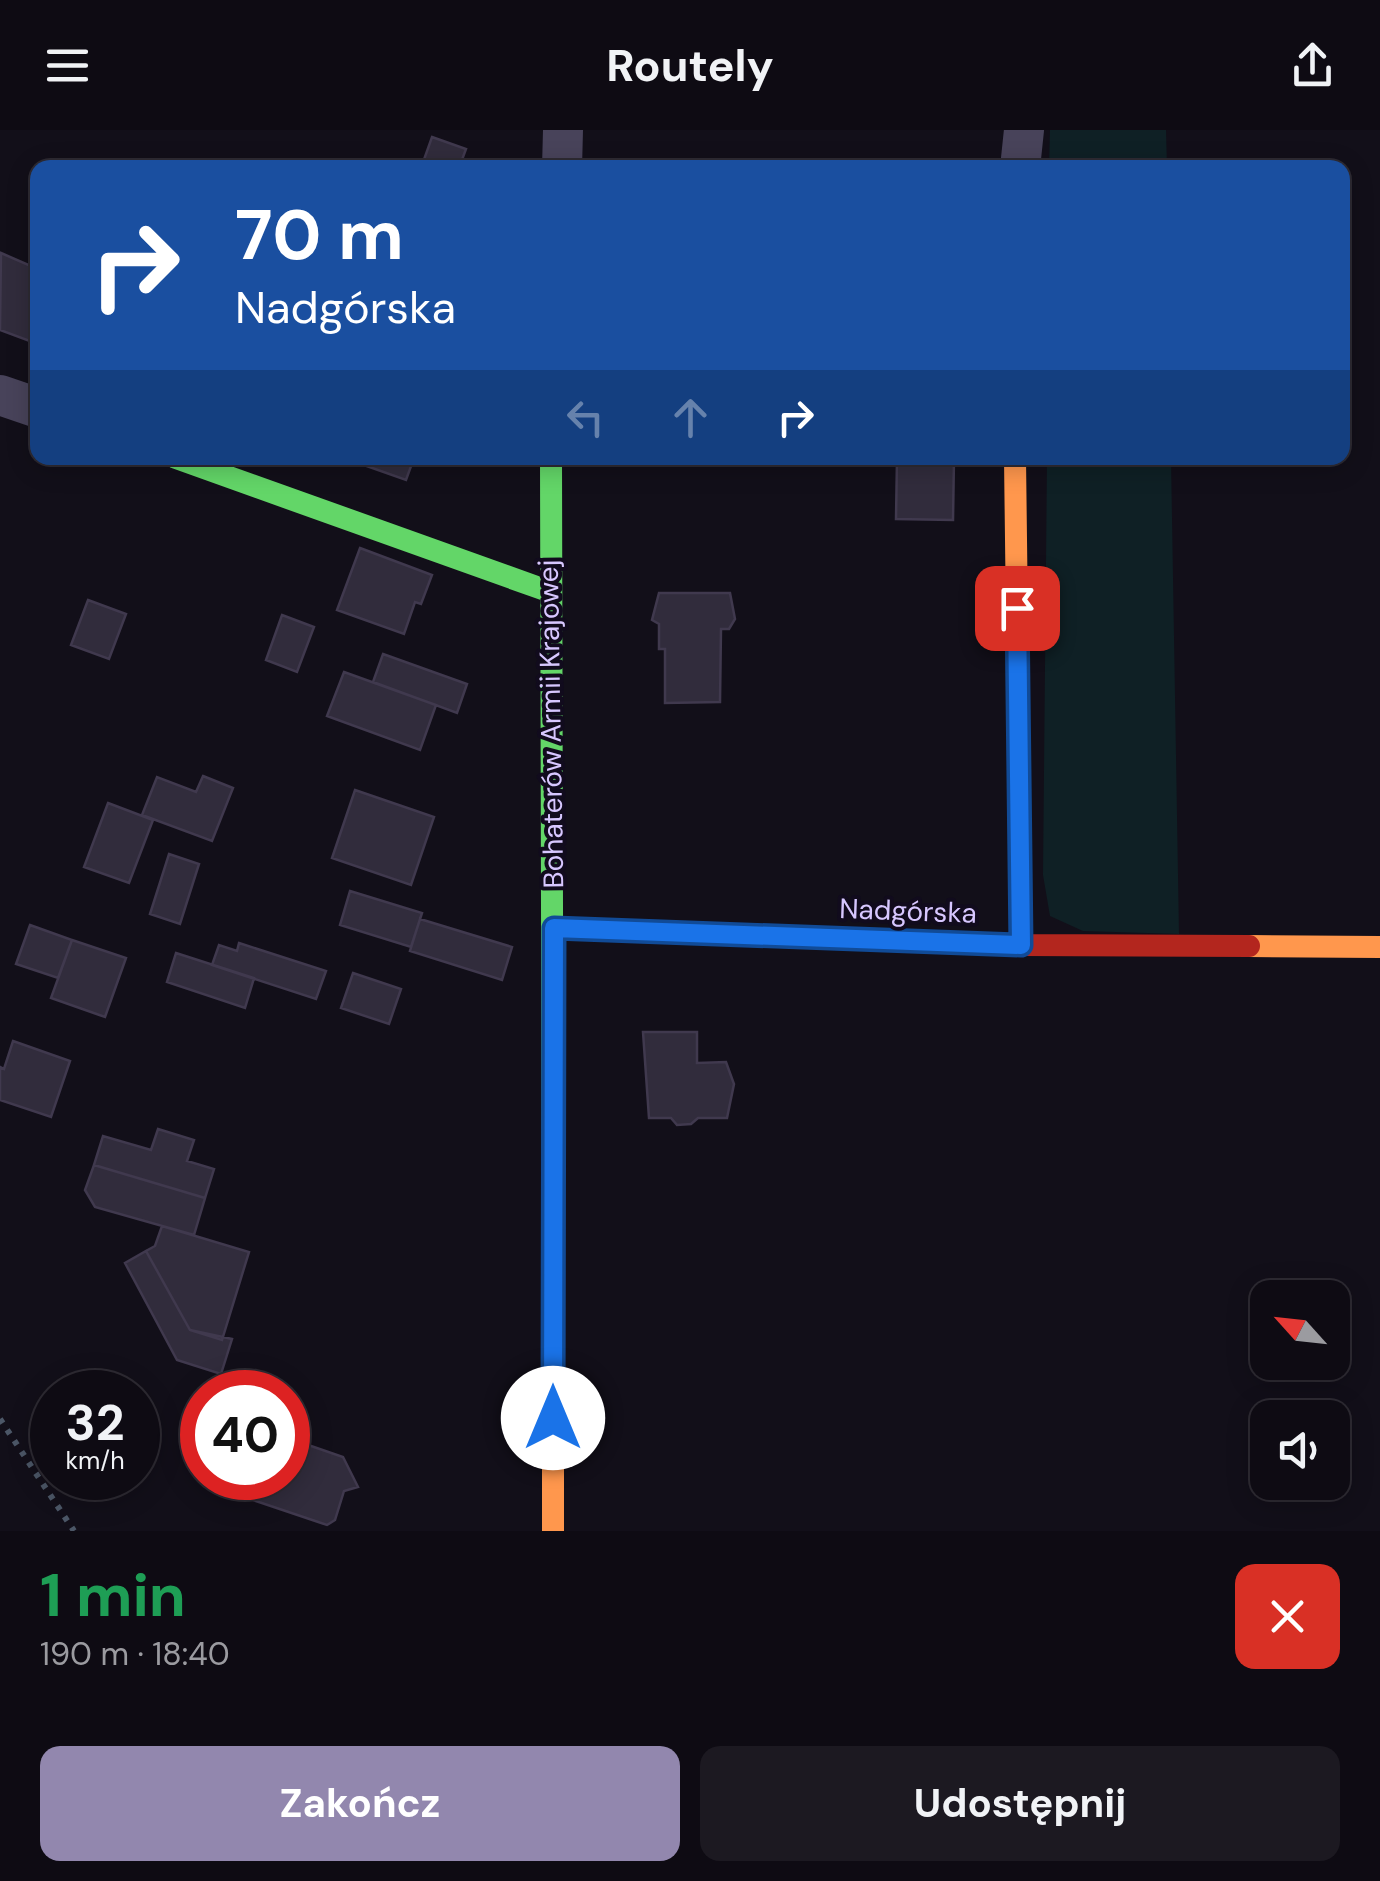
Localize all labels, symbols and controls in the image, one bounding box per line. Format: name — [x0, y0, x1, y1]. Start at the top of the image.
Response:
text: Routely — [606, 36, 774, 95]
icon: menu — [40, 38, 95, 93]
icon: share — [1285, 38, 1340, 93]
text: 70 m — [235, 190, 404, 281]
icon: right — [70, 200, 200, 330]
text: Nadgórska — [235, 278, 456, 337]
icon: left — [558, 390, 613, 445]
icon: ahead — [663, 390, 718, 445]
icon: right — [768, 390, 823, 445]
street label: Bohaterów Armii Krajowej — [530, 559, 572, 889]
pin — [975, 566, 1060, 651]
icon: arrive — [990, 581, 1045, 636]
street label: Nadgórska — [839, 890, 977, 932]
north arrow — [1250, 1280, 1350, 1380]
map controls — [1250, 1280, 1350, 1500]
position arrow — [501, 1366, 605, 1470]
speed limit sign: 40 — [180, 1370, 310, 1500]
text: 32 — [66, 1390, 125, 1456]
button: sound — [1250, 1400, 1350, 1500]
text: km/h — [65, 1444, 125, 1477]
text: 1 min — [40, 1556, 186, 1635]
button: close — [1235, 1564, 1340, 1669]
text: 190 m · 18:40 — [40, 1633, 230, 1675]
button: Zakończ — [40, 1746, 680, 1861]
button: Udostępnij — [700, 1746, 1340, 1861]

